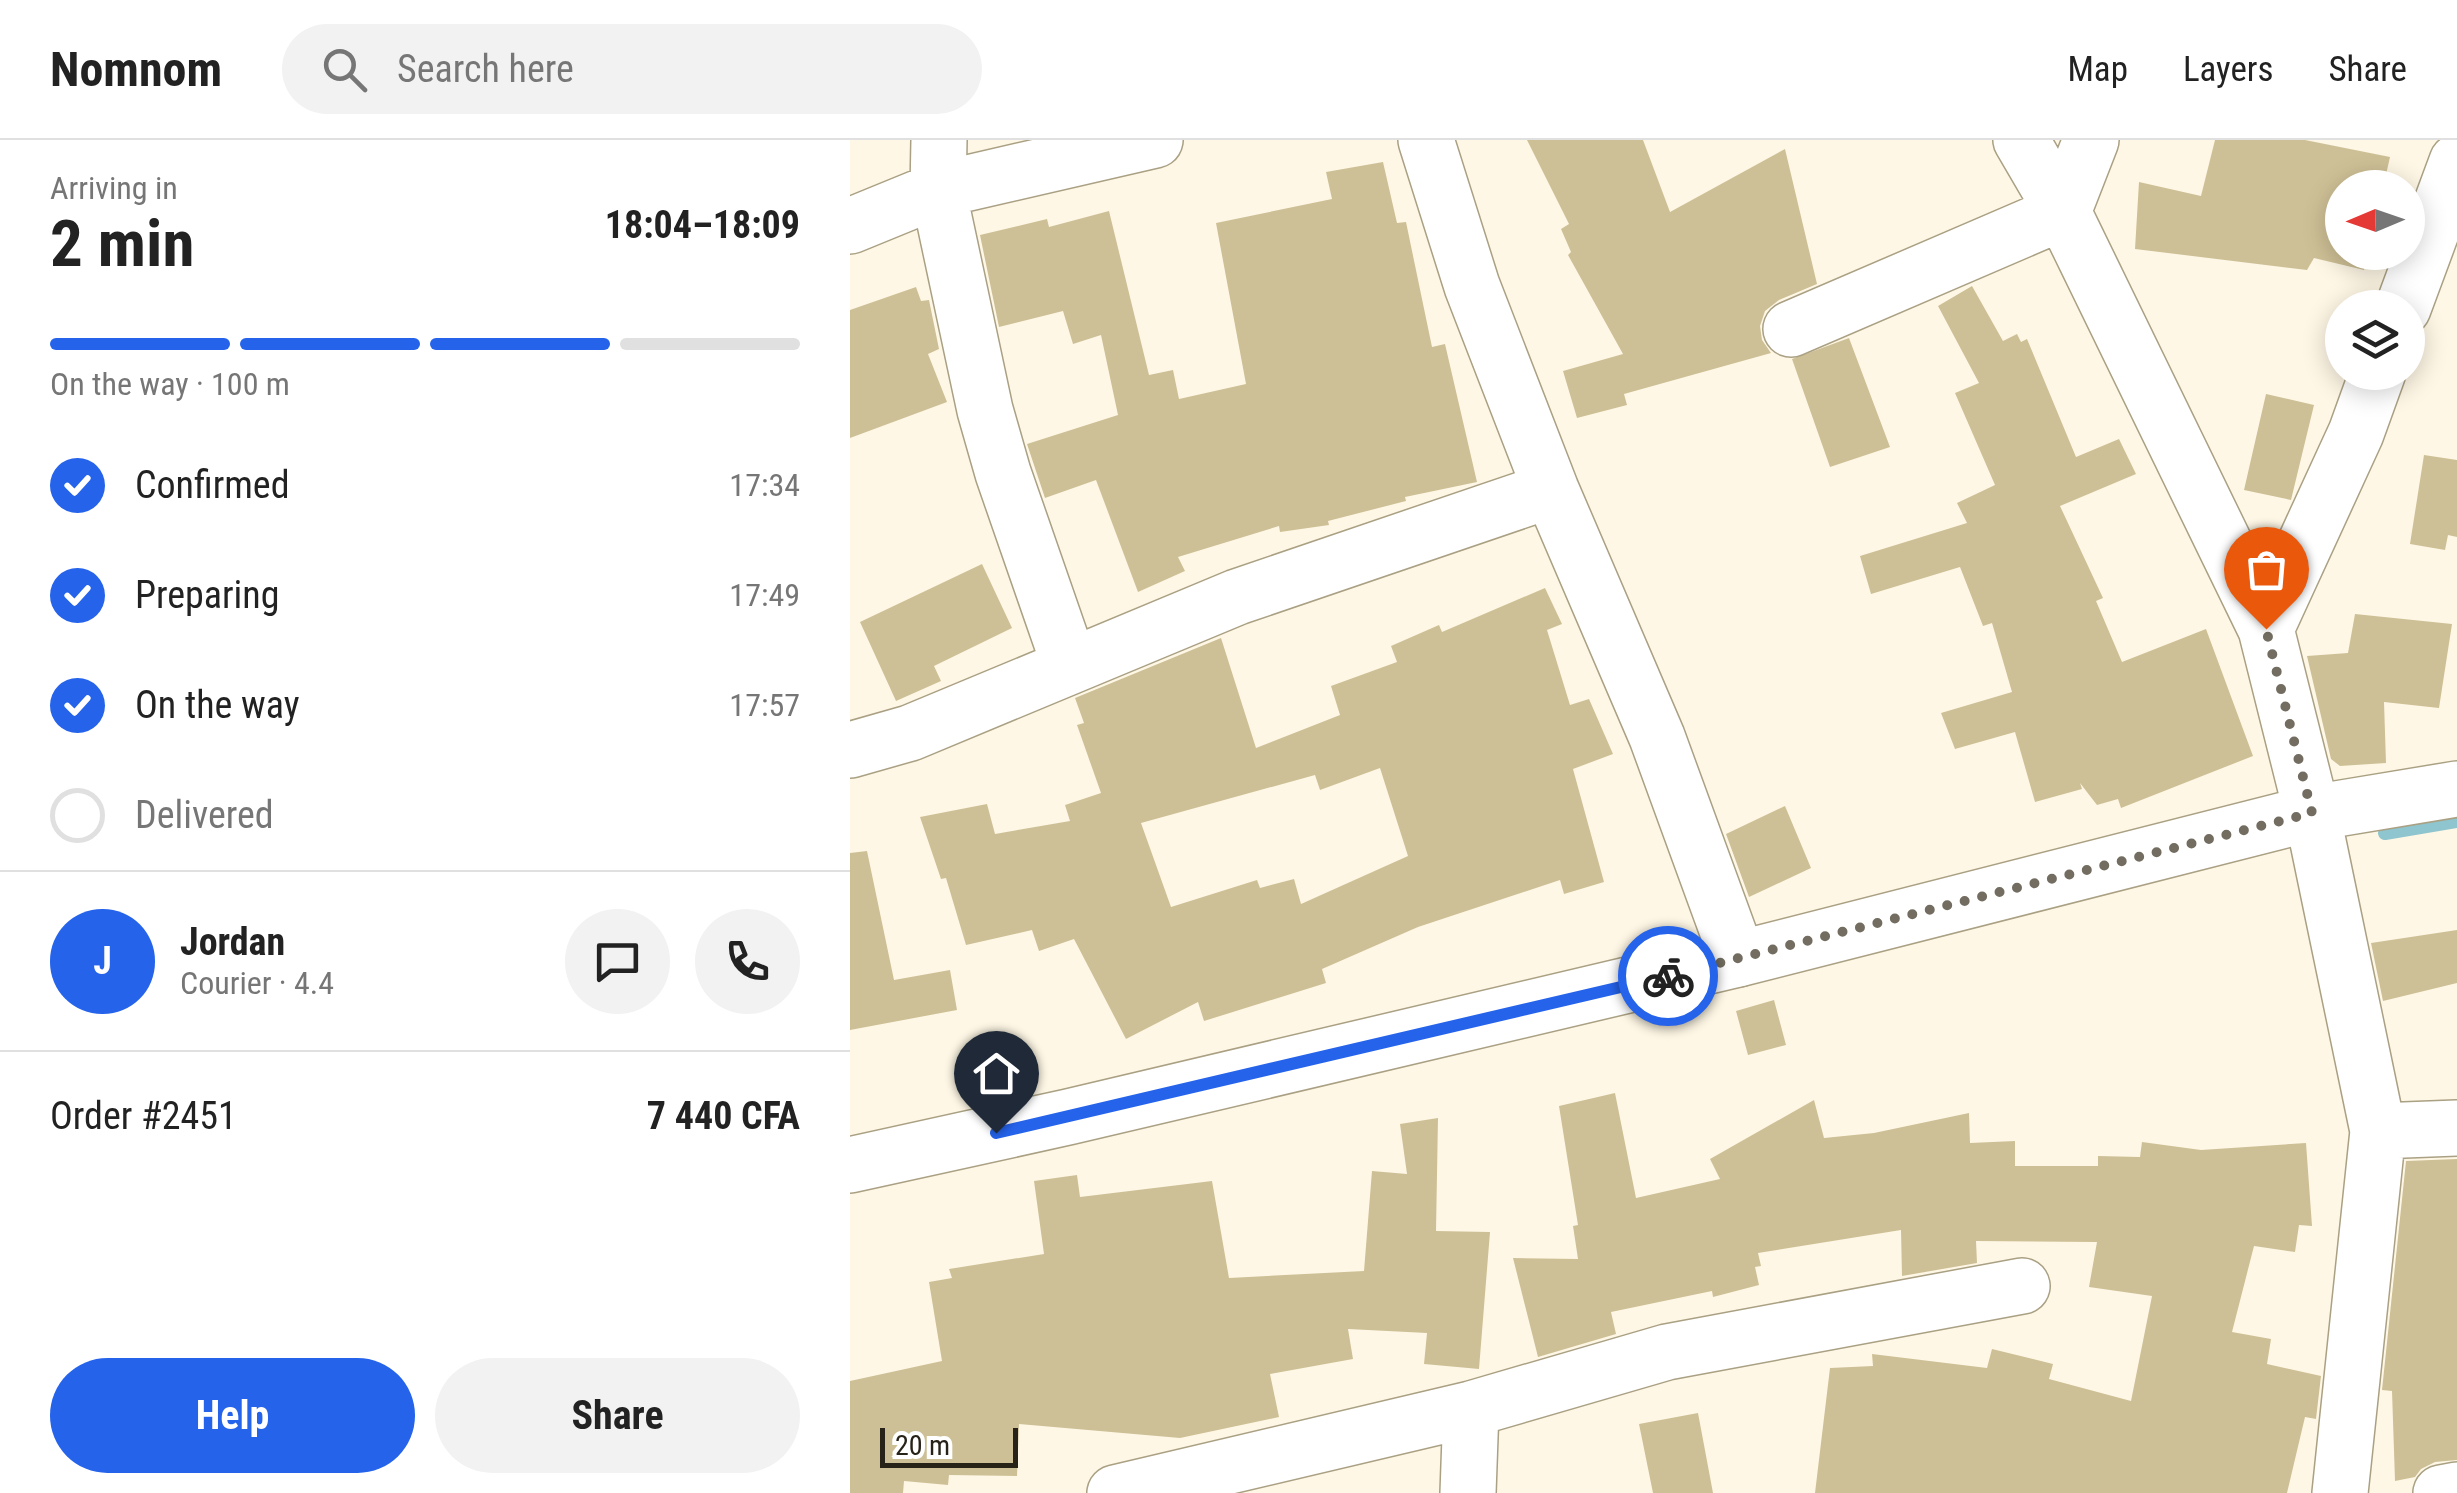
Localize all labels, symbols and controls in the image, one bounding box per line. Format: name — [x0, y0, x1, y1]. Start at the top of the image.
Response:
search box — [282, 24, 982, 114]
text: Nomnom — [50, 41, 222, 98]
icon: search — [317, 42, 372, 97]
text: Search here — [397, 47, 574, 91]
text: Map — [2067, 49, 2128, 90]
text: Layers — [2183, 49, 2273, 90]
text: Share — [2328, 49, 2407, 90]
text: Arriving in — [50, 169, 178, 207]
north arrow — [2325, 170, 2425, 270]
map controls — [2325, 170, 2425, 390]
text: 18:04–18:09 — [605, 203, 800, 247]
text: 2 min — [50, 206, 194, 282]
button: layers — [2325, 290, 2425, 390]
text: On the way · 100 m — [50, 365, 290, 403]
icon: check — [50, 458, 105, 513]
text: Confirmed — [135, 463, 290, 507]
text: 17:34 — [729, 466, 800, 504]
pin — [2224, 527, 2309, 630]
icon: bag — [2239, 542, 2294, 597]
icon: check — [50, 568, 105, 623]
text: Preparing — [135, 573, 280, 617]
text: 17:49 — [729, 576, 800, 614]
icon: check — [50, 678, 105, 733]
text: On the way — [135, 683, 300, 727]
text: 17:57 — [729, 686, 800, 724]
text: Delivered — [135, 793, 274, 837]
button: chat — [565, 909, 670, 1014]
button: phone — [695, 909, 800, 1014]
text: Jordan — [180, 920, 285, 964]
courier — [1618, 926, 1718, 1026]
text: J — [93, 939, 112, 983]
icon: bike — [1641, 949, 1696, 1004]
text: Courier · 4.4 — [180, 964, 334, 1002]
pin — [954, 1031, 1039, 1134]
icon: home — [969, 1046, 1024, 1101]
text: Order #2451 — [50, 1094, 237, 1138]
text: 7 440 CFA — [647, 1094, 800, 1138]
button: Help — [50, 1358, 415, 1473]
button: Share — [435, 1358, 800, 1473]
scale bar — [880, 1423, 1018, 1468]
text: 20 m — [895, 1429, 950, 1462]

